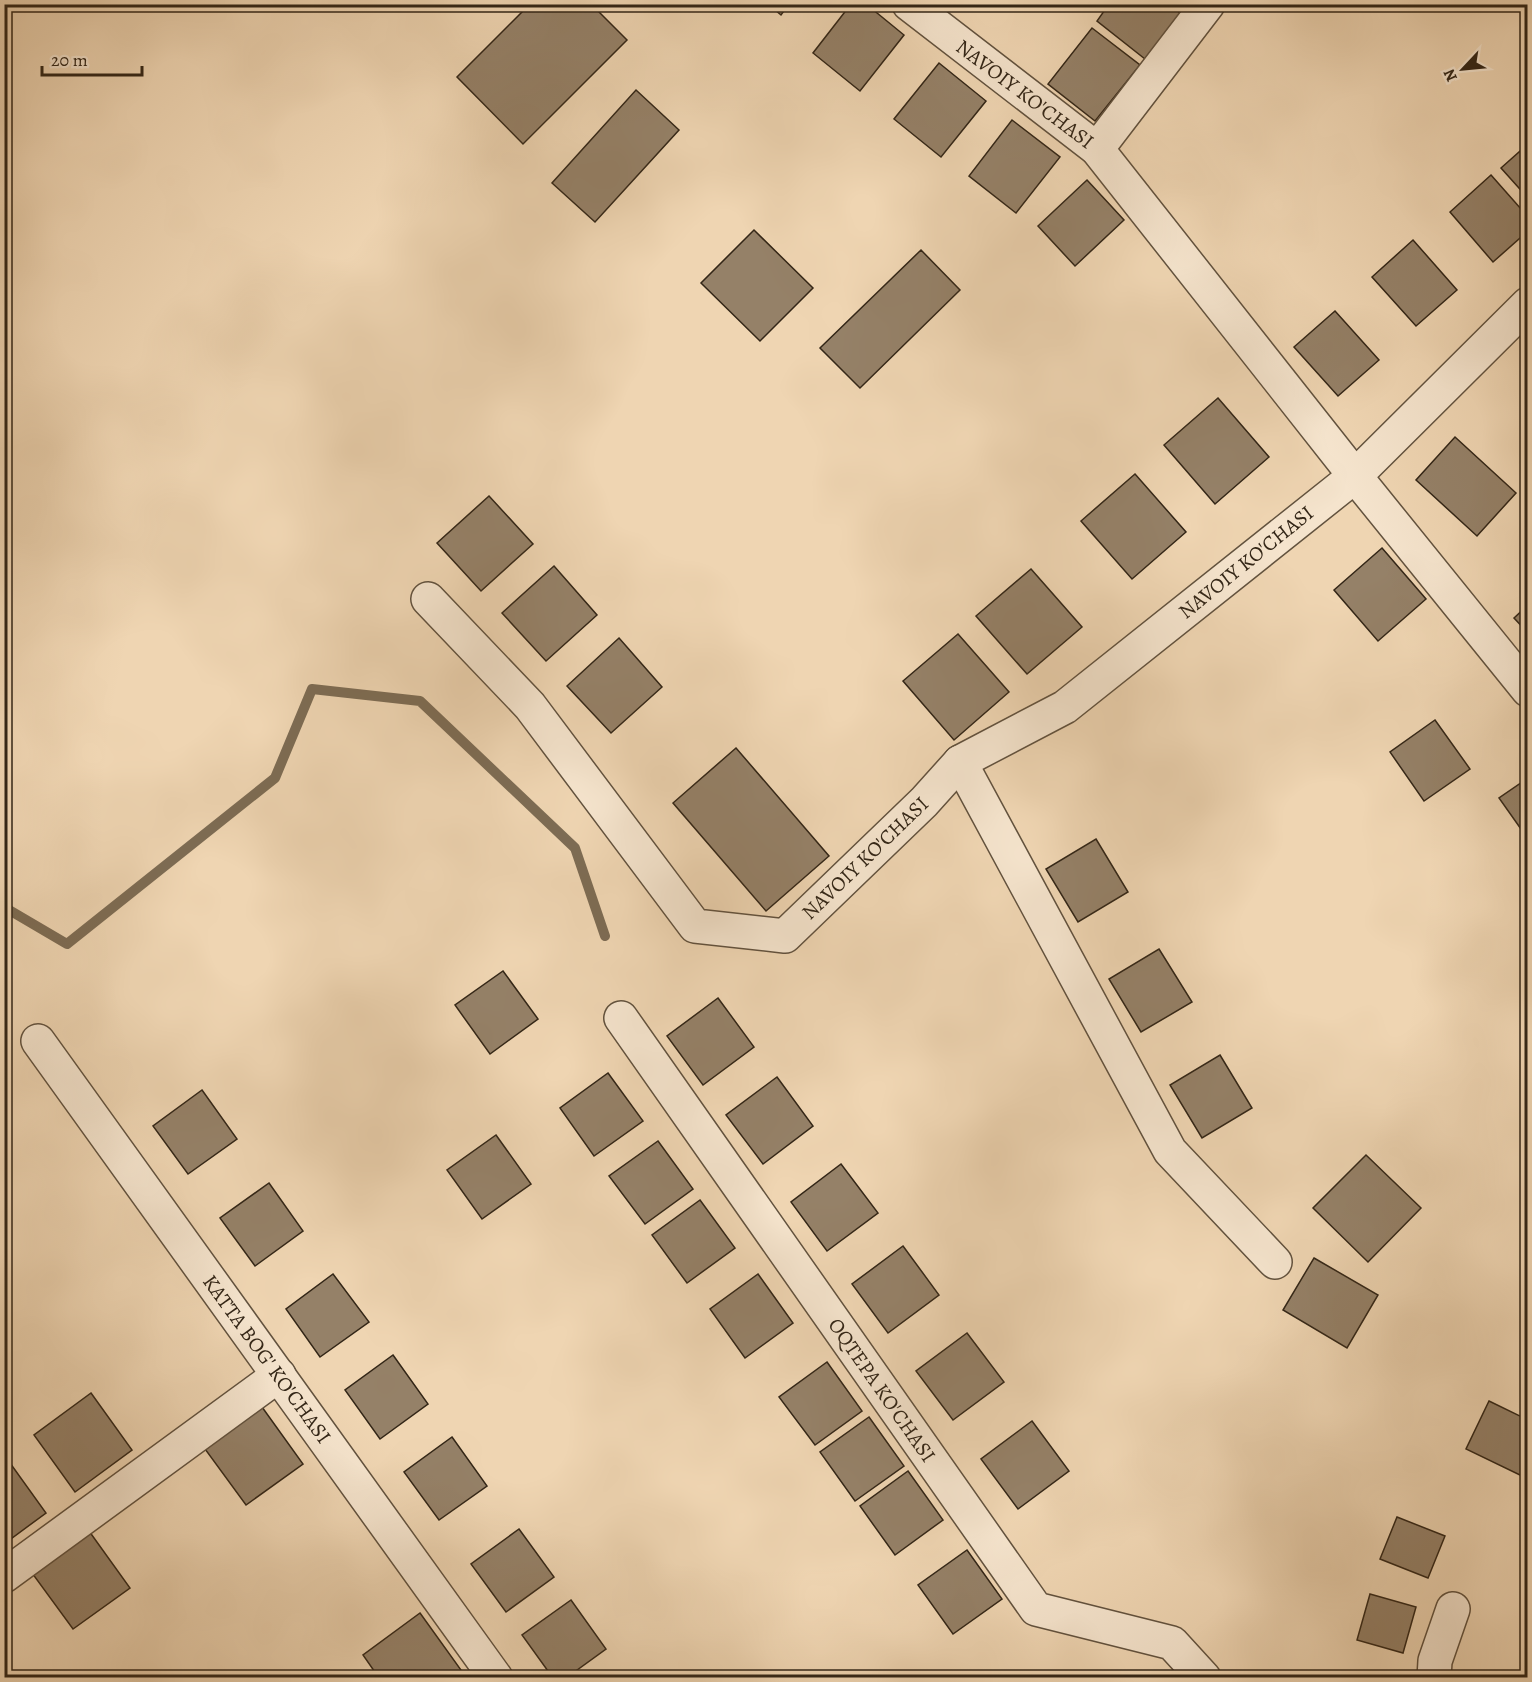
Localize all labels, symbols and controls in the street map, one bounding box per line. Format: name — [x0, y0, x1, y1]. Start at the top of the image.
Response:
street label: NAVOIY KO'CHASI — [950, 33, 1100, 155]
scale bar — [42, 39, 142, 77]
north arrow — [1433, 39, 1493, 99]
text: 20 m — [51, 48, 88, 72]
text: N — [1438, 65, 1463, 85]
street label: NAVOIY KO'CHASI — [1173, 499, 1319, 625]
street label: NAVOIY KO'CHASI — [796, 790, 934, 926]
street label: KATTA BOG' KO'CHASI — [196, 1269, 338, 1449]
street label: OQTEPA KO'CHASI — [822, 1312, 942, 1468]

